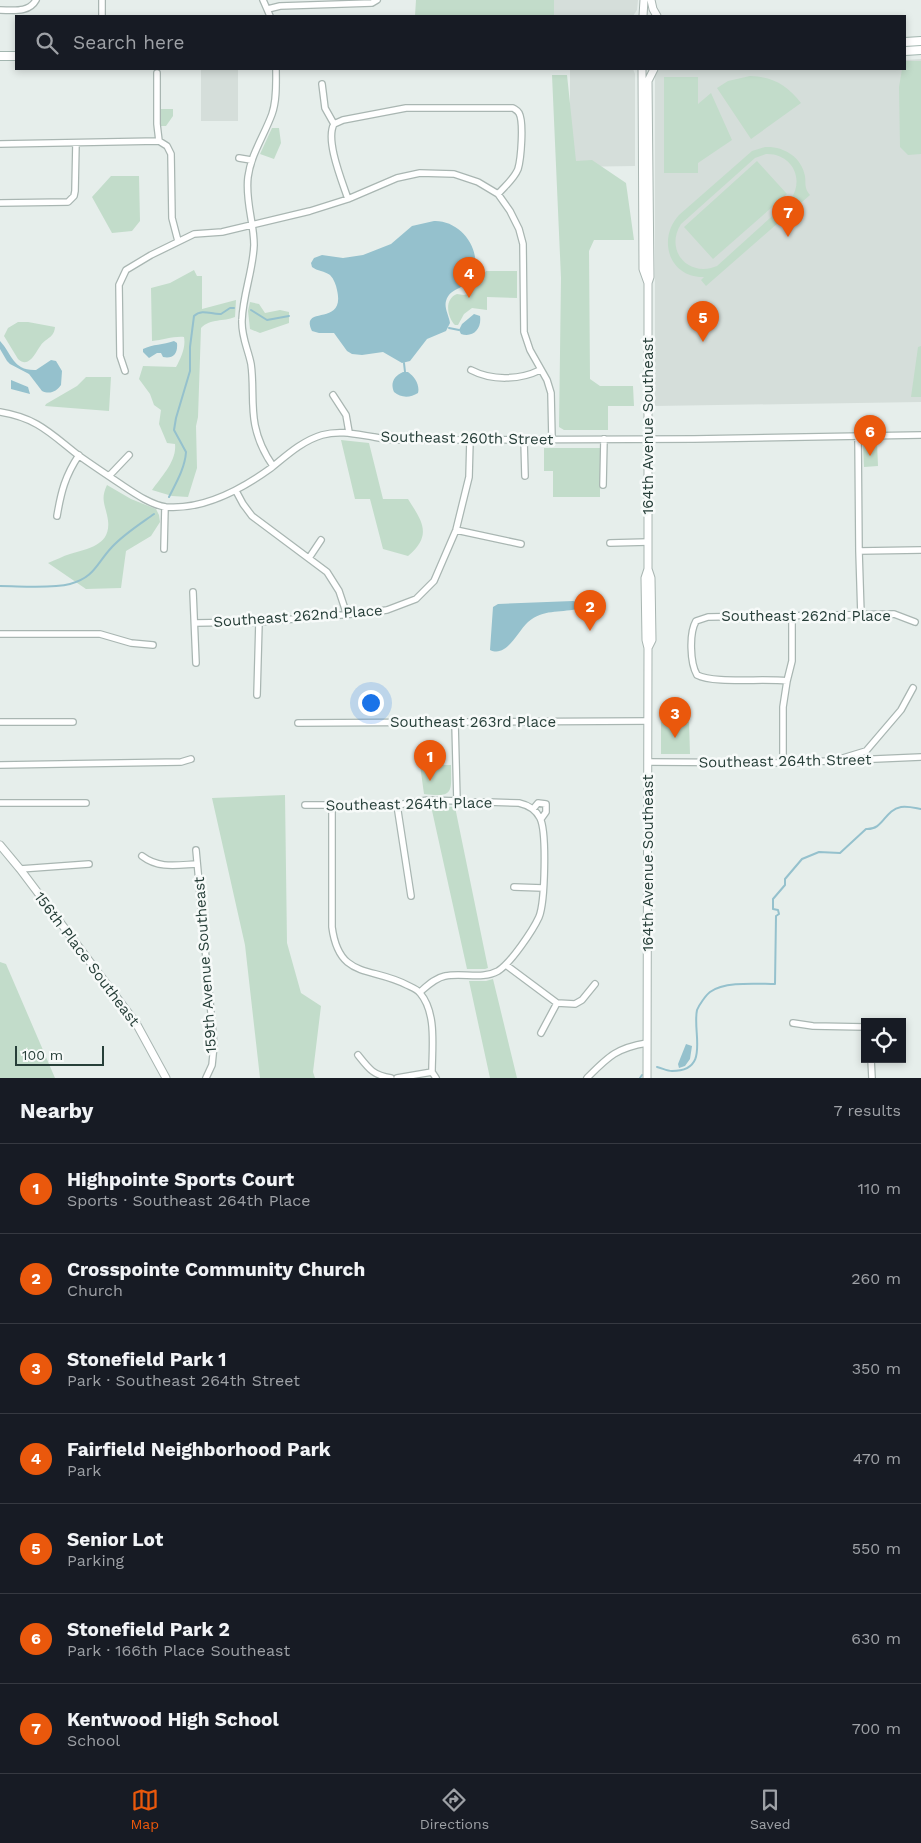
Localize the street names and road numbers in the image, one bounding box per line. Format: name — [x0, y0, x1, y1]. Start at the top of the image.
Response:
street label: 164th Avenue Southeast — [639, 337, 657, 515]
street label: Southeast 260th Street — [380, 427, 554, 449]
street label: Southeast 262nd Place — [213, 601, 383, 631]
street label: Southeast 262nd Place — [721, 607, 891, 625]
street label: Southeast 263rd Place — [390, 713, 556, 731]
street label: Southeast 264th Street — [698, 750, 872, 772]
street label: 164th Avenue Southeast — [639, 774, 657, 952]
street label: Southeast 264th Place — [325, 794, 493, 814]
street label: 159th Avenue Southeast — [190, 875, 220, 1054]
street label: 156th Place Southeast — [31, 888, 144, 1030]

